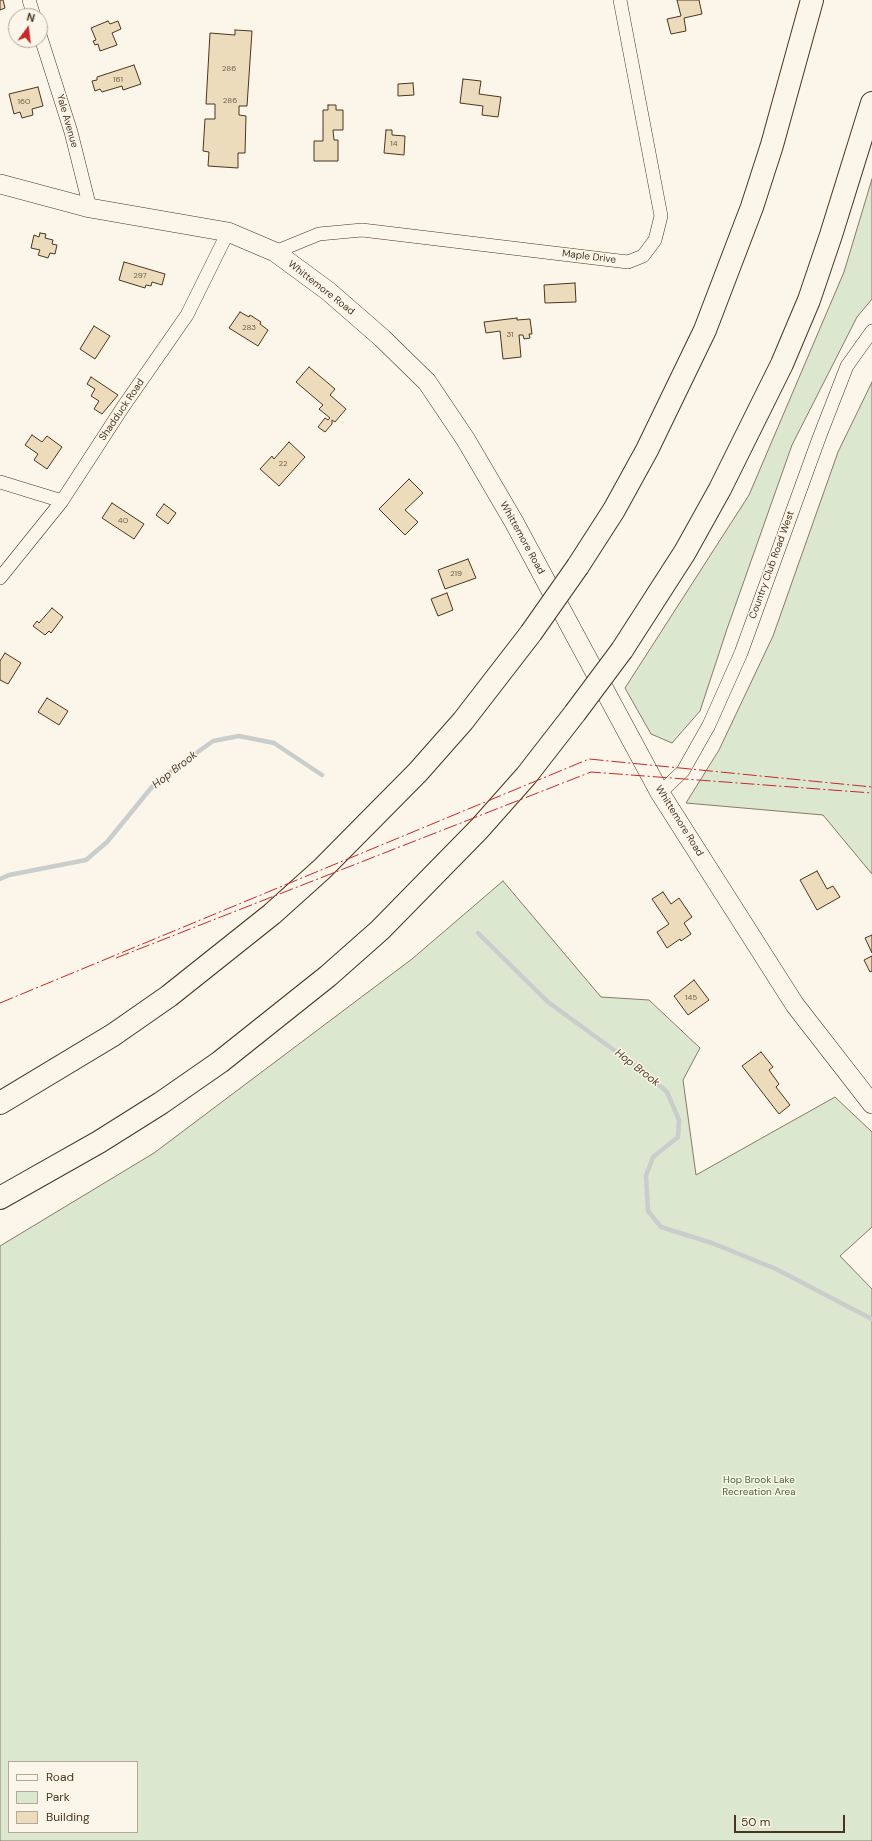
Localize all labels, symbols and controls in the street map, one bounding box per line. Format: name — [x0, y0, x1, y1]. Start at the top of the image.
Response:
north arrow — [8, 8, 48, 48]
text: N — [25, 10, 37, 25]
house number: 286 — [222, 64, 236, 74]
house number: 161 — [113, 75, 123, 85]
street label: Yale Avenue — [54, 93, 80, 149]
house number: 286 — [223, 96, 237, 106]
house number: 160 — [18, 97, 30, 107]
house number: 14 — [390, 139, 398, 149]
street label: Maple Drive — [561, 248, 617, 266]
street label: Whittemore Road — [285, 258, 357, 318]
house number: 297 — [133, 271, 147, 281]
house number: 283 — [242, 323, 256, 333]
house number: 31 — [506, 330, 514, 340]
street label: Shadduck Road — [97, 377, 147, 443]
house number: 22 — [278, 459, 288, 469]
street label: Whittemore Road — [497, 500, 547, 576]
street label: Country Club Road West — [747, 509, 797, 621]
house number: 40 — [118, 516, 128, 526]
house number: 219 — [450, 569, 462, 579]
water label: Hop Brook — [150, 748, 200, 792]
street label: Whittemore Road — [652, 783, 706, 859]
house number: 145 — [685, 993, 697, 1003]
water label: Hop Brook — [612, 1046, 662, 1090]
park label: Hop Brook Lake Recreation Area — [722, 1474, 796, 1498]
legend — [8, 1761, 138, 1833]
text: Road — [46, 1769, 74, 1785]
text: Park — [46, 1789, 70, 1805]
scale bar — [736, 1807, 847, 1833]
text: Building — [46, 1809, 90, 1825]
text: 50 m — [741, 1814, 770, 1830]

